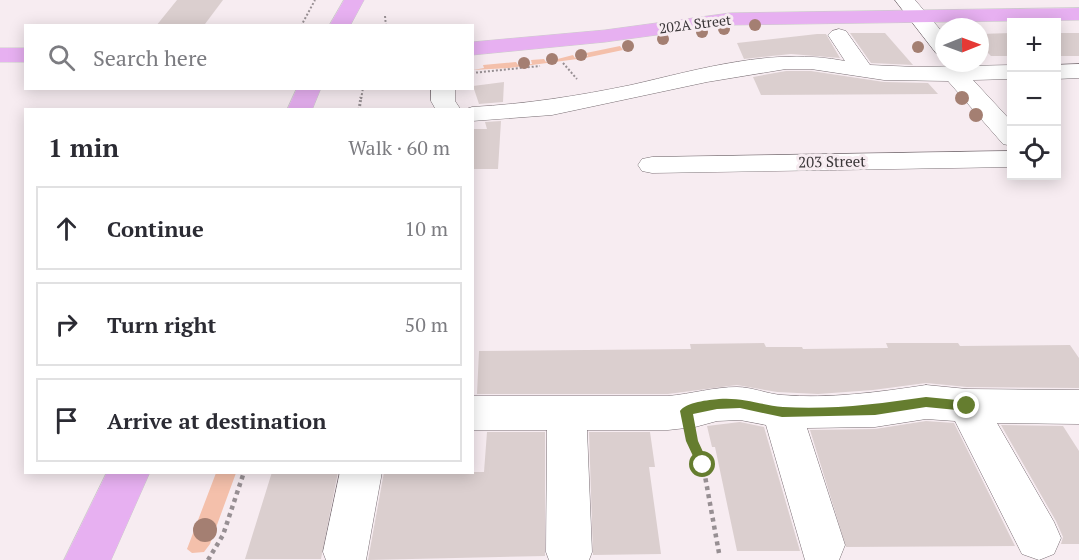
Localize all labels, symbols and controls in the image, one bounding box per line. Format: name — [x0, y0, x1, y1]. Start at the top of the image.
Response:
street label: 202A Street — [658, 10, 733, 37]
north arrow — [935, 18, 989, 72]
map controls — [1007, 18, 1061, 180]
button: + — [1007, 18, 1061, 72]
search box — [24, 24, 474, 90]
icon: search — [45, 41, 78, 74]
text: Search here — [93, 43, 207, 72]
button: − — [1007, 72, 1061, 126]
button: locate — [1007, 126, 1061, 180]
text: 1 min — [48, 130, 119, 164]
text: Walk · 60 m — [348, 134, 450, 161]
street label: 203 Street — [798, 150, 866, 172]
icon: ahead — [50, 212, 83, 245]
text: Continue — [107, 214, 204, 243]
text: 10 m — [405, 215, 448, 242]
icon: right — [50, 308, 83, 341]
text: Turn right — [107, 310, 216, 339]
text: 50 m — [405, 311, 448, 338]
route end — [953, 392, 979, 418]
icon: arrive — [50, 404, 83, 437]
text: Arrive at destination — [107, 406, 326, 435]
route start — [689, 451, 715, 477]

